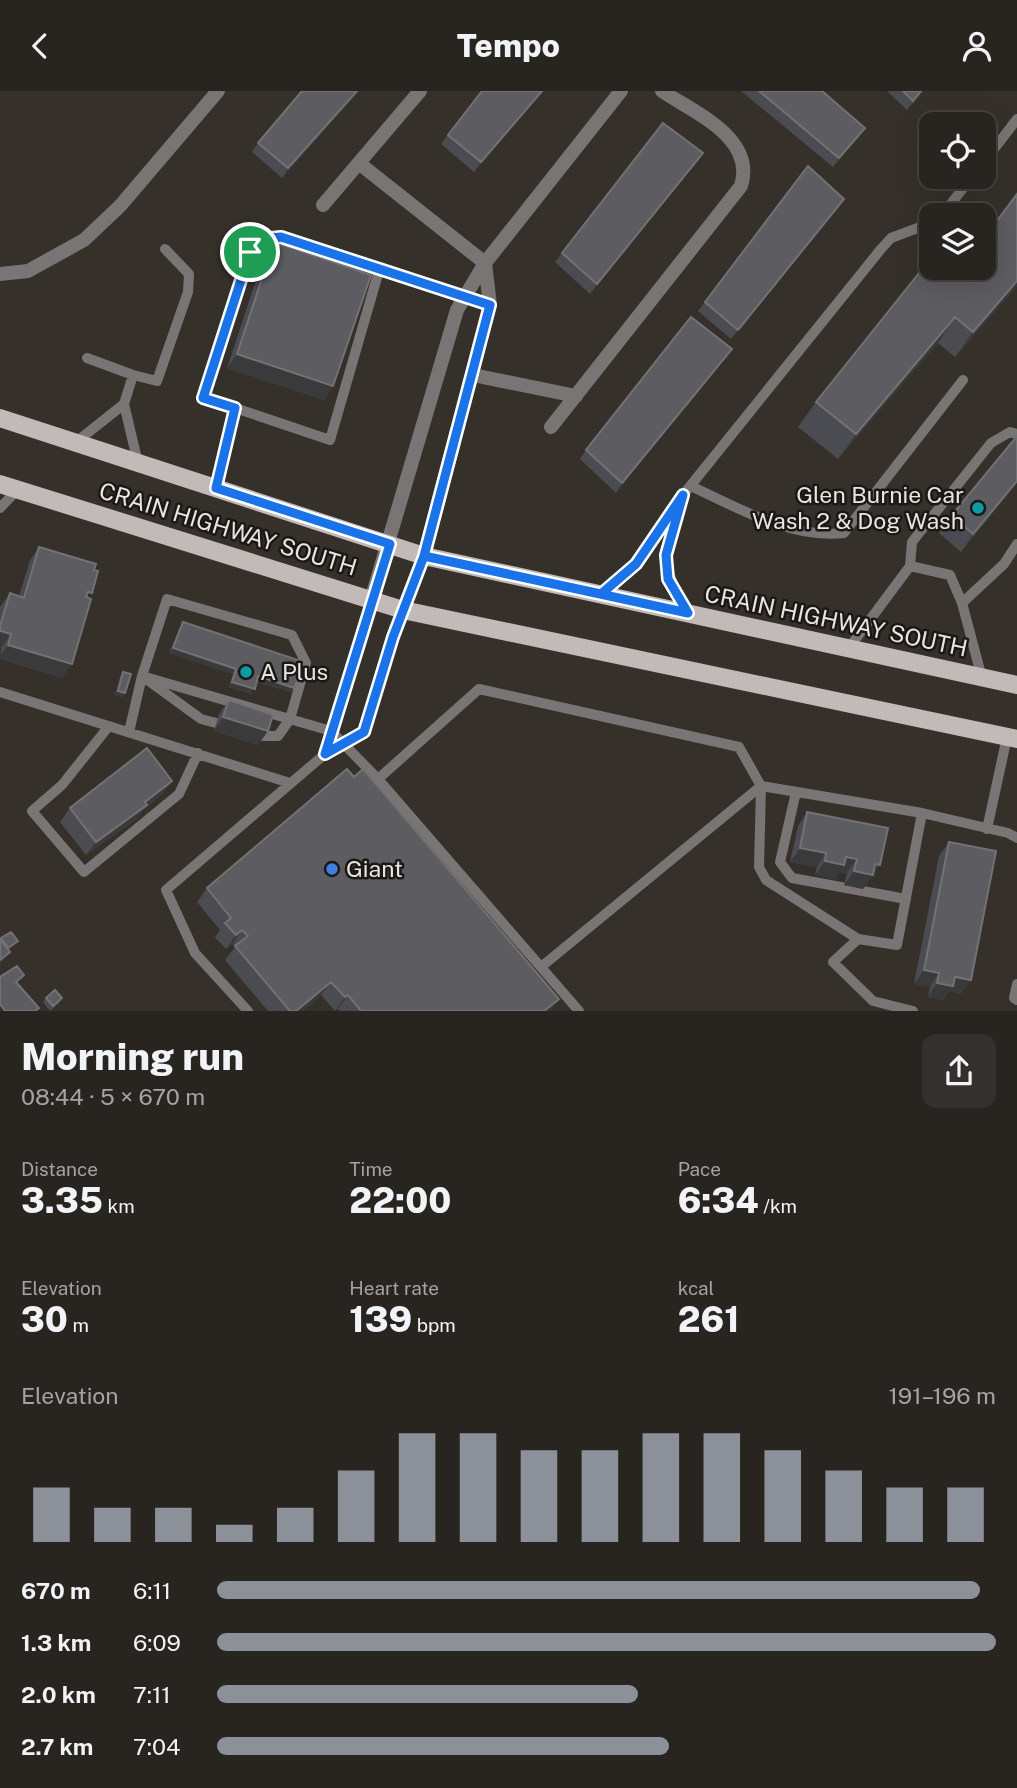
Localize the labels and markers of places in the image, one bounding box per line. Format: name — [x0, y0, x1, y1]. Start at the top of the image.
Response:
pin — [220, 222, 280, 282]
place label: Glen Burnie Car Wash 2 & Dog Wash — [752, 481, 964, 534]
marker: Glen Burnie Car Wash 2 & Dog Wash — [970, 500, 986, 516]
place label: A Plus — [260, 658, 328, 685]
marker: A Plus — [238, 664, 254, 680]
place label: Giant — [346, 855, 403, 882]
marker: Giant — [324, 861, 340, 877]

